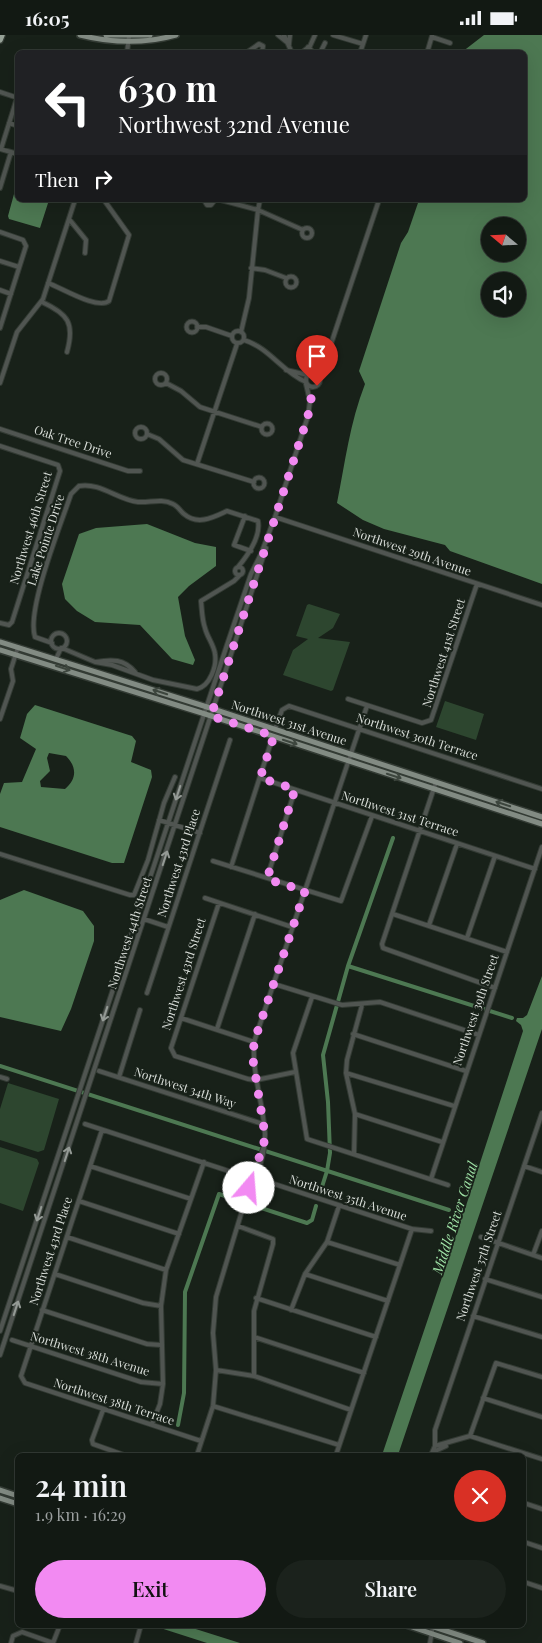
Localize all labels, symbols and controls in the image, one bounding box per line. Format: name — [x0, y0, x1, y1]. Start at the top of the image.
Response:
text: 16:05 — [25, 5, 69, 31]
text: 630 m — [118, 64, 217, 111]
icon: left — [35, 70, 100, 135]
text: Northwest 32nd Avenue — [118, 109, 350, 139]
icon: right — [89, 165, 117, 193]
text: Then — [35, 166, 79, 192]
north arrow — [481, 217, 526, 263]
map controls — [481, 217, 526, 317]
button: sound — [481, 272, 526, 317]
pin — [296, 335, 338, 386]
icon: arrive — [303, 342, 331, 370]
street label: Oak Tree Drive — [32, 421, 114, 461]
street label: Northwest 46th Street — [5, 469, 55, 586]
street label: Lake Pointe Drive — [23, 492, 67, 587]
street label: Northwest 29th Avenue — [351, 523, 474, 579]
street label: Northwest 41st Street — [418, 595, 468, 709]
one-way arrow — [54, 664, 70, 674]
one-way arrow — [153, 687, 169, 696]
street label: Northwest 31st Avenue — [230, 696, 349, 748]
street label: Northwest 30th Terrace — [354, 709, 480, 763]
one-way arrow — [282, 737, 298, 747]
one-way arrow — [386, 771, 402, 781]
one-way arrow — [173, 785, 183, 801]
street label: Northwest 31st Terrace — [340, 787, 461, 840]
one-way arrow — [495, 799, 511, 808]
street label: Northwest 43rd Place — [153, 806, 203, 919]
one-way arrow — [161, 850, 170, 866]
street label: Northwest 44th Street — [103, 874, 155, 991]
street label: Northwest 43rd Street — [157, 915, 209, 1032]
street label: Northwest 39th Street — [448, 951, 502, 1068]
one-way arrow — [100, 1006, 110, 1022]
street label: Northwest 34th Way — [132, 1063, 238, 1111]
one-way arrow — [63, 1147, 72, 1163]
water label: Middle River Canal — [427, 1158, 482, 1278]
position arrow — [222, 1161, 274, 1213]
street label: Northwest 35th Avenue — [287, 1170, 409, 1224]
street label: Northwest 43rd Place — [25, 1194, 75, 1307]
one-way arrow — [34, 1206, 43, 1222]
street label: Northwest 37th Street — [452, 1208, 505, 1323]
one-way arrow — [11, 1301, 21, 1317]
street label: Northwest 38th Avenue — [29, 1327, 152, 1379]
street label: Northwest 38th Terrace — [52, 1374, 177, 1428]
text: 24 min — [35, 1465, 127, 1505]
button: close — [454, 1470, 506, 1522]
text: 1.9 km · 16:29 — [35, 1504, 126, 1525]
button: Exit — [35, 1560, 266, 1618]
button: Share — [276, 1560, 506, 1618]

